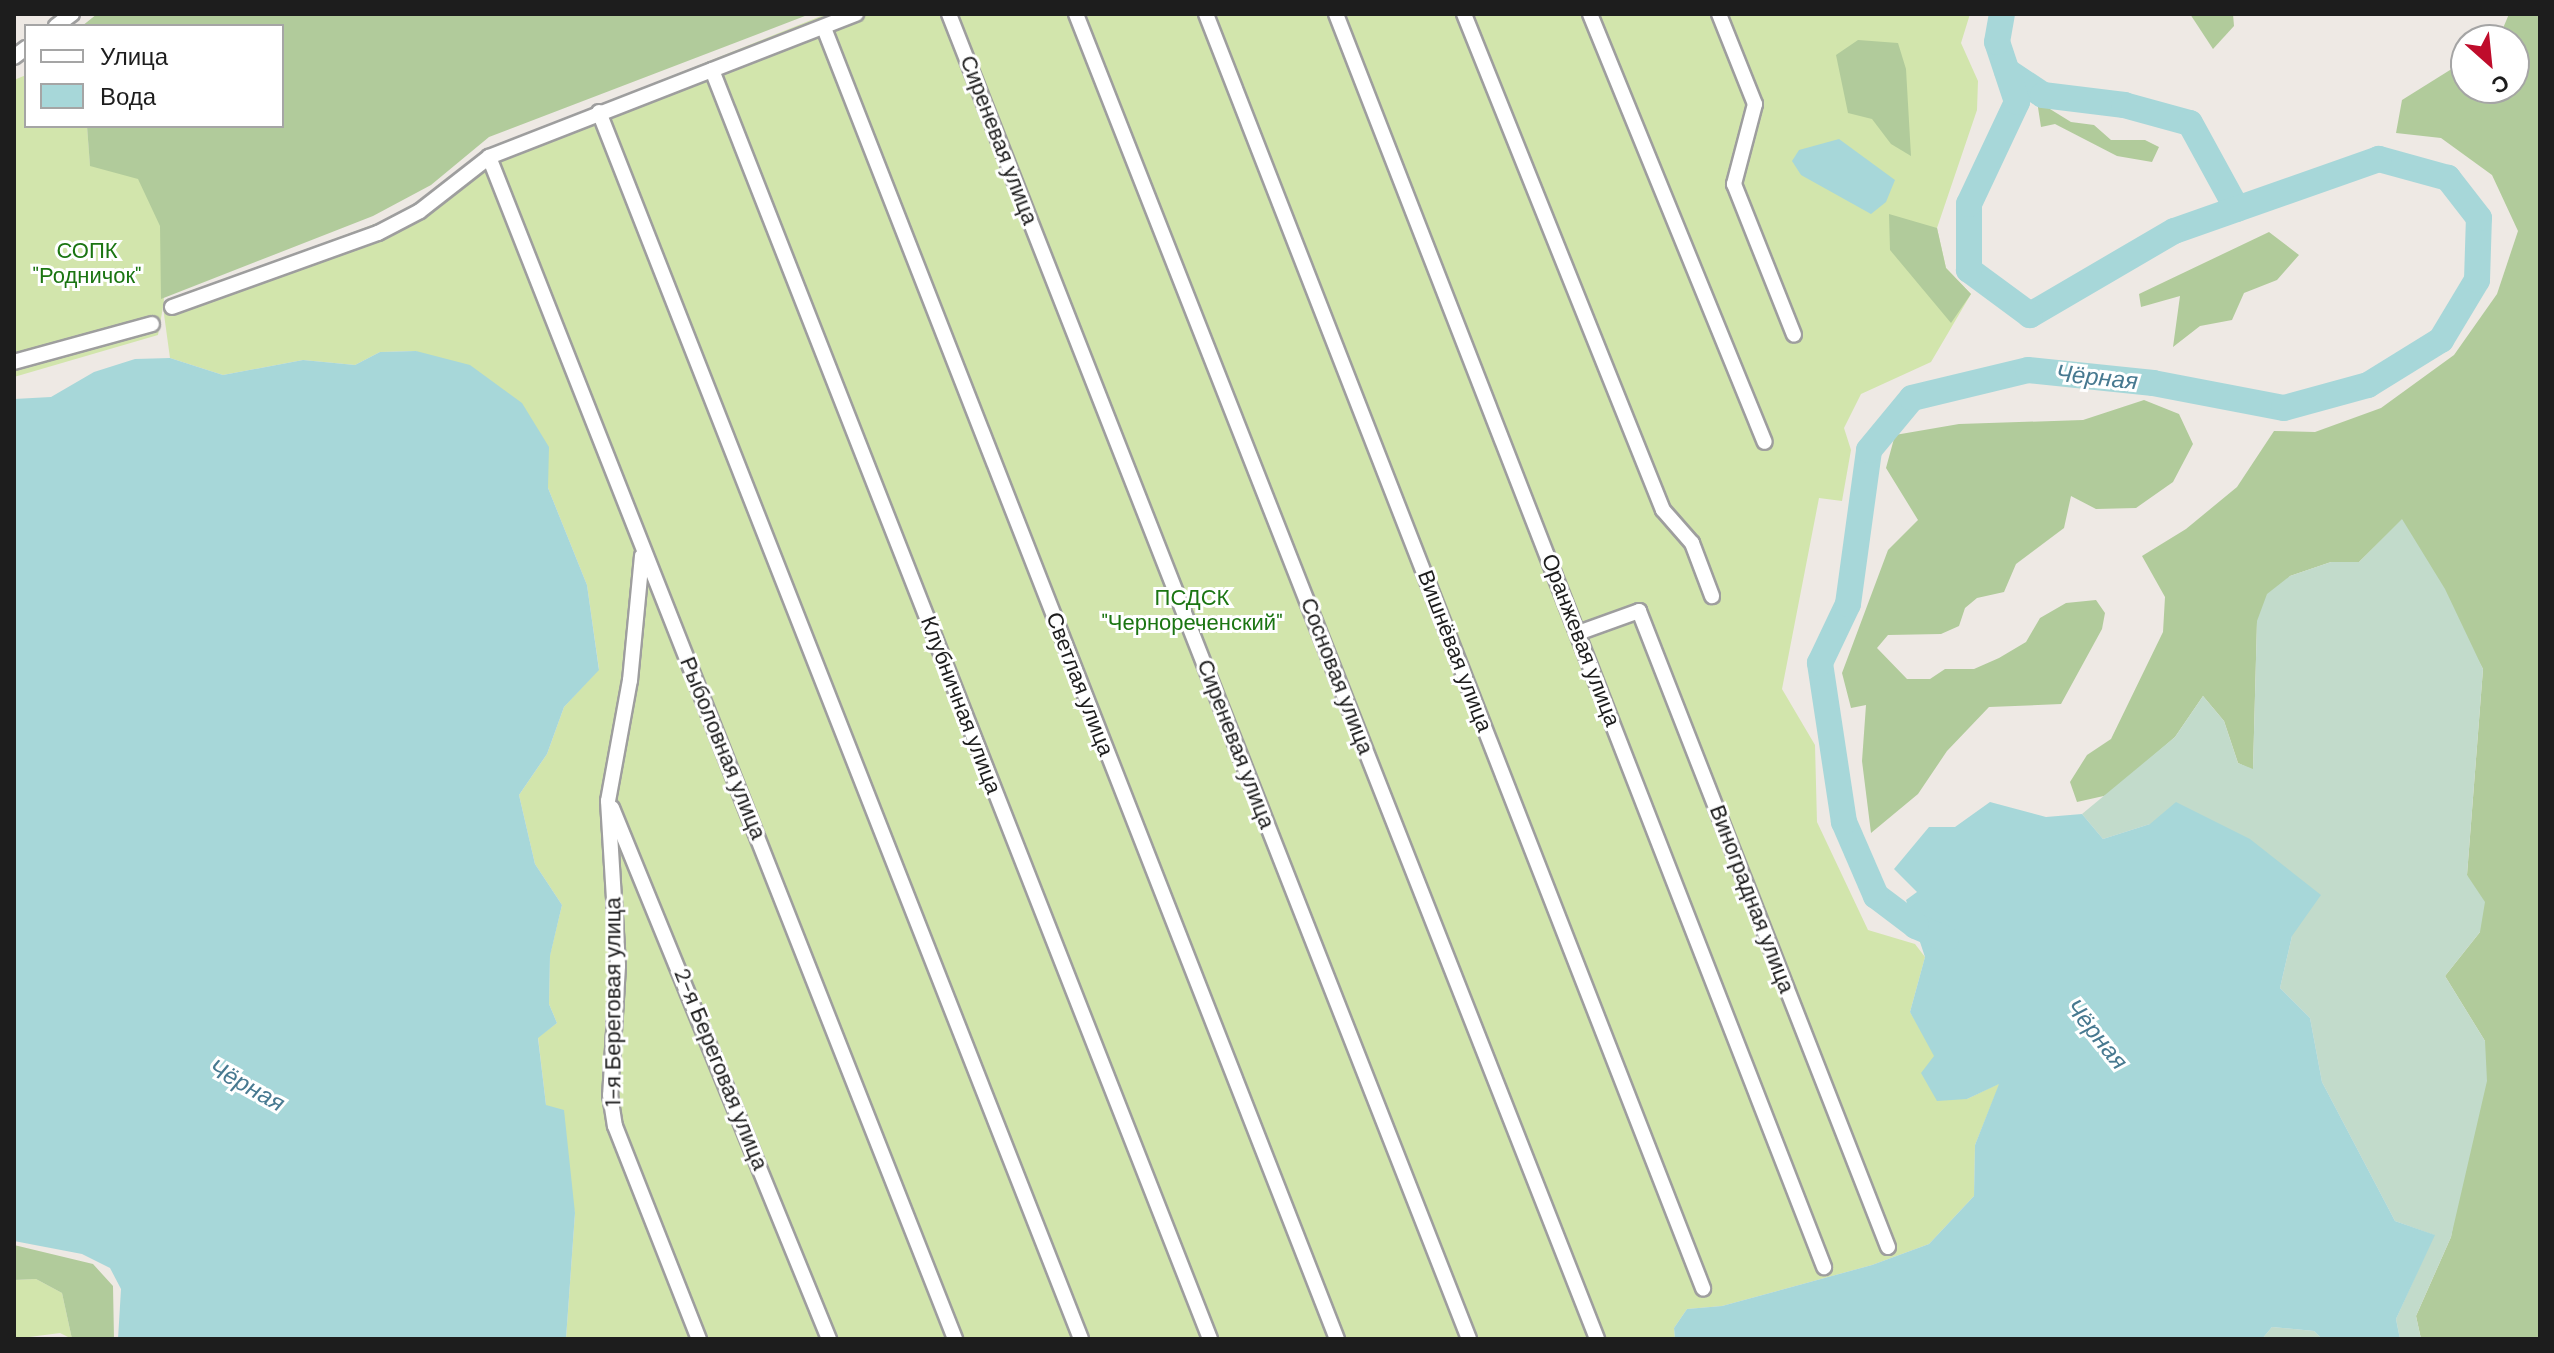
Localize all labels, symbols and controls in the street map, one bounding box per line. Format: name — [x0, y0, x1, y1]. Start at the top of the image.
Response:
legend — [24, 24, 284, 128]
north arrow — [2450, 24, 2530, 104]
text: Улица — [100, 41, 168, 72]
street label: Сиреневая улица — [955, 52, 1043, 228]
text: С — [2487, 68, 2514, 101]
text: Вода — [100, 81, 156, 112]
park label: СОПК "Родничок" — [33, 237, 141, 288]
water label: Чёрная — [2055, 358, 2139, 396]
street label: Оранжевая улица — [1536, 550, 1626, 730]
street label: Вишнёвая улица — [1412, 566, 1498, 736]
park label: ПСДСК "Чернореченский" — [1101, 584, 1283, 636]
street label: Сосновая улица — [1295, 594, 1379, 758]
street label: Светлая улица — [1040, 608, 1120, 760]
street label: Клубничная улица — [915, 612, 1007, 798]
street label: Рыболовная улица — [674, 653, 772, 843]
street label: Сиреневая улица — [1192, 656, 1280, 832]
street label: Виноградная улица — [1704, 801, 1800, 997]
street label: 1-я Береговая улица — [600, 897, 626, 1107]
street label: 2-я Береговая улица — [668, 964, 774, 1174]
water label: Чёрная — [2060, 993, 2134, 1075]
water label: Чёрная — [204, 1052, 290, 1118]

